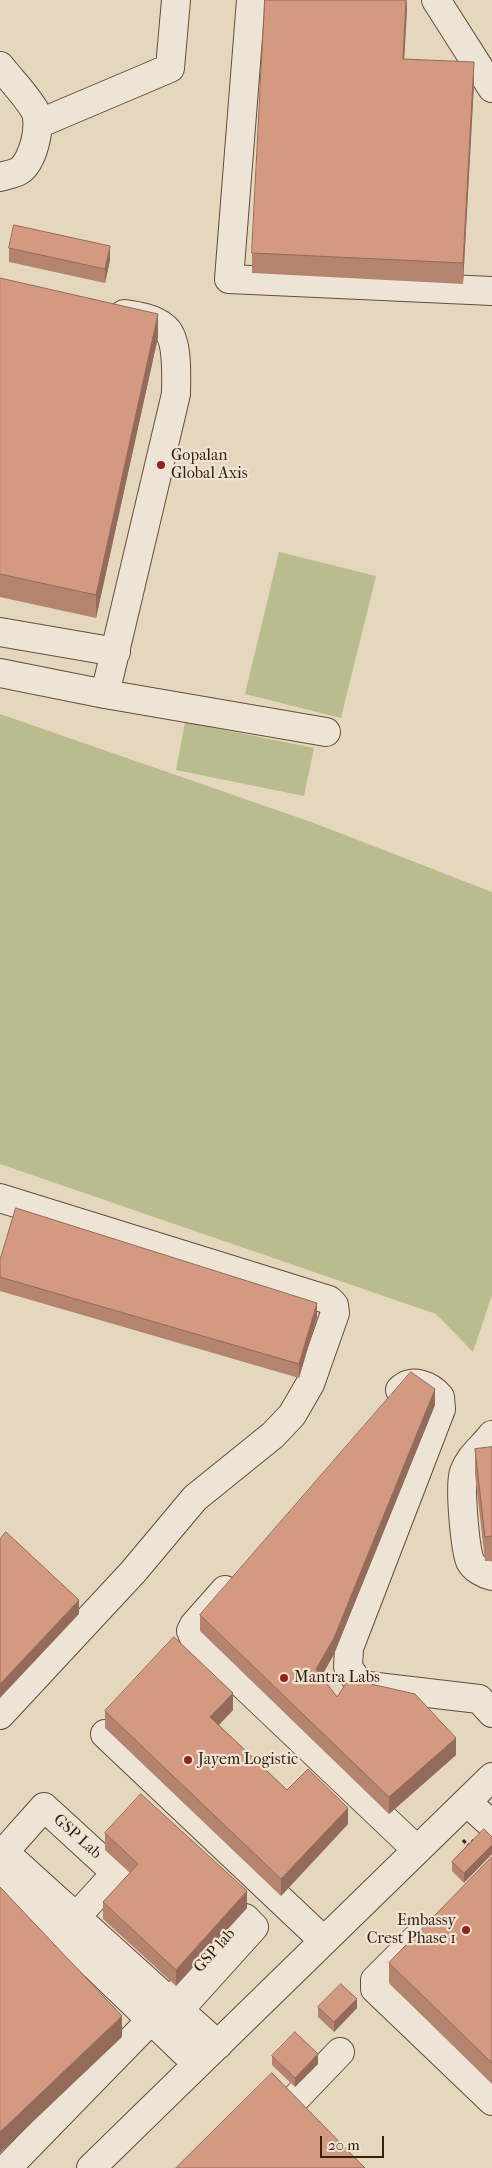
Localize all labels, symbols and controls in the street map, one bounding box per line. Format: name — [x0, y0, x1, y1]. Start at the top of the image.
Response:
place label: Gopalan Global Axis — [171, 446, 248, 484]
marker: Gopalan Global Axis — [155, 459, 167, 471]
place label: Mantra Labs — [294, 1668, 380, 1688]
marker: Mantra Labs — [278, 1672, 290, 1684]
place label: Jayem Logistic — [198, 1750, 298, 1770]
marker: Jayem Logistic — [182, 1754, 194, 1766]
street label: GSP Lab — [49, 1810, 105, 1864]
place label: Embassy Crest Phase 1 — [367, 1911, 456, 1949]
marker: Embassy Crest Phase 1 — [460, 1924, 472, 1936]
street label: GSP lab — [190, 1925, 240, 1977]
scale bar — [322, 2126, 386, 2158]
text: 20 m — [328, 2136, 360, 2154]

